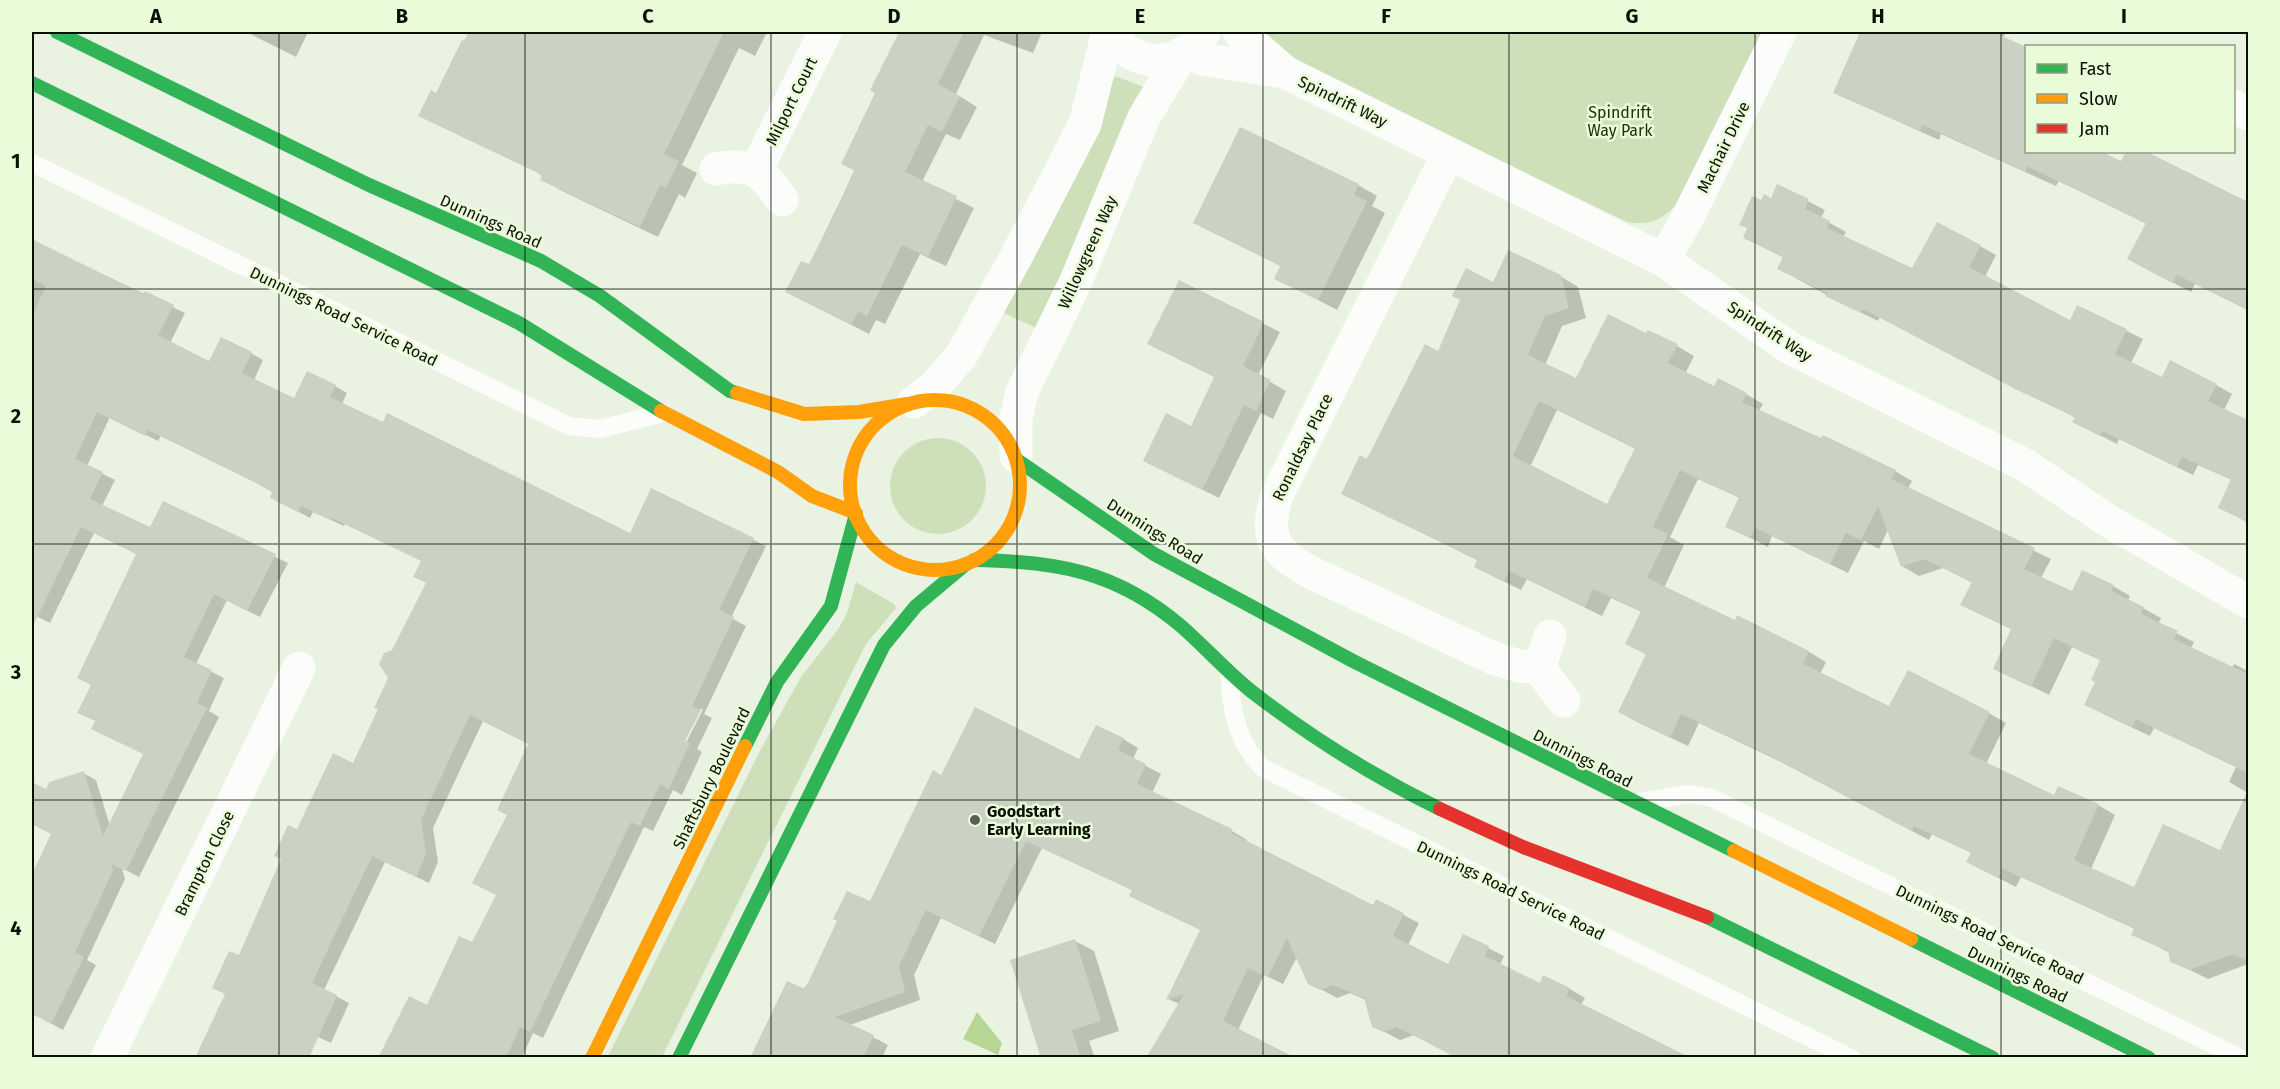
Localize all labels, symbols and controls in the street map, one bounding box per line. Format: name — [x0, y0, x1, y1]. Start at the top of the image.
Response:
text: A — [149, 4, 163, 28]
text: B — [396, 4, 408, 28]
text: C — [642, 4, 654, 28]
text: D — [887, 4, 901, 28]
text: E — [1135, 4, 1145, 28]
text: F — [1381, 4, 1391, 28]
text: G — [1626, 4, 1638, 28]
text: H — [1871, 4, 1885, 28]
text: I — [2121, 4, 2127, 28]
legend — [2025, 45, 2235, 153]
street label: Milport Court — [762, 54, 821, 148]
text: Fast — [2079, 58, 2112, 80]
street label: Spindrift Way — [1295, 72, 1391, 131]
text: Slow — [2079, 88, 2118, 110]
street label: Machair Drive — [1693, 98, 1754, 196]
park label: Spindrift Way Park — [1588, 103, 1653, 140]
text: Jam — [2079, 118, 2110, 140]
text: 1 — [11, 149, 21, 173]
street label: Dunnings Road — [437, 191, 544, 252]
street label: Willowgreen Way — [1054, 193, 1121, 312]
street label: Dunnings Road Service Road — [247, 263, 441, 370]
street label: Spindrift Way — [1724, 297, 1816, 366]
street label: Ronaldsay Place — [1268, 390, 1337, 504]
text: 2 — [11, 404, 21, 428]
street label: Dunnings Road — [1103, 494, 1206, 568]
text: 3 — [10, 660, 21, 684]
street label: Shaftsbury Boulevard — [669, 704, 754, 852]
street label: Dunnings Road — [1530, 725, 1636, 792]
place label: Goodstart Early Learning — [987, 802, 1091, 839]
street label: Brampton Close — [171, 808, 238, 919]
marker: Goodstart Early Learning — [968, 813, 982, 827]
street label: Dunnings Road Service Road — [1414, 837, 1608, 944]
street label: Dunnings Road Service Road — [1893, 880, 2087, 988]
text: 4 — [10, 916, 22, 940]
street label: Dunnings Road — [1965, 941, 2071, 1007]

